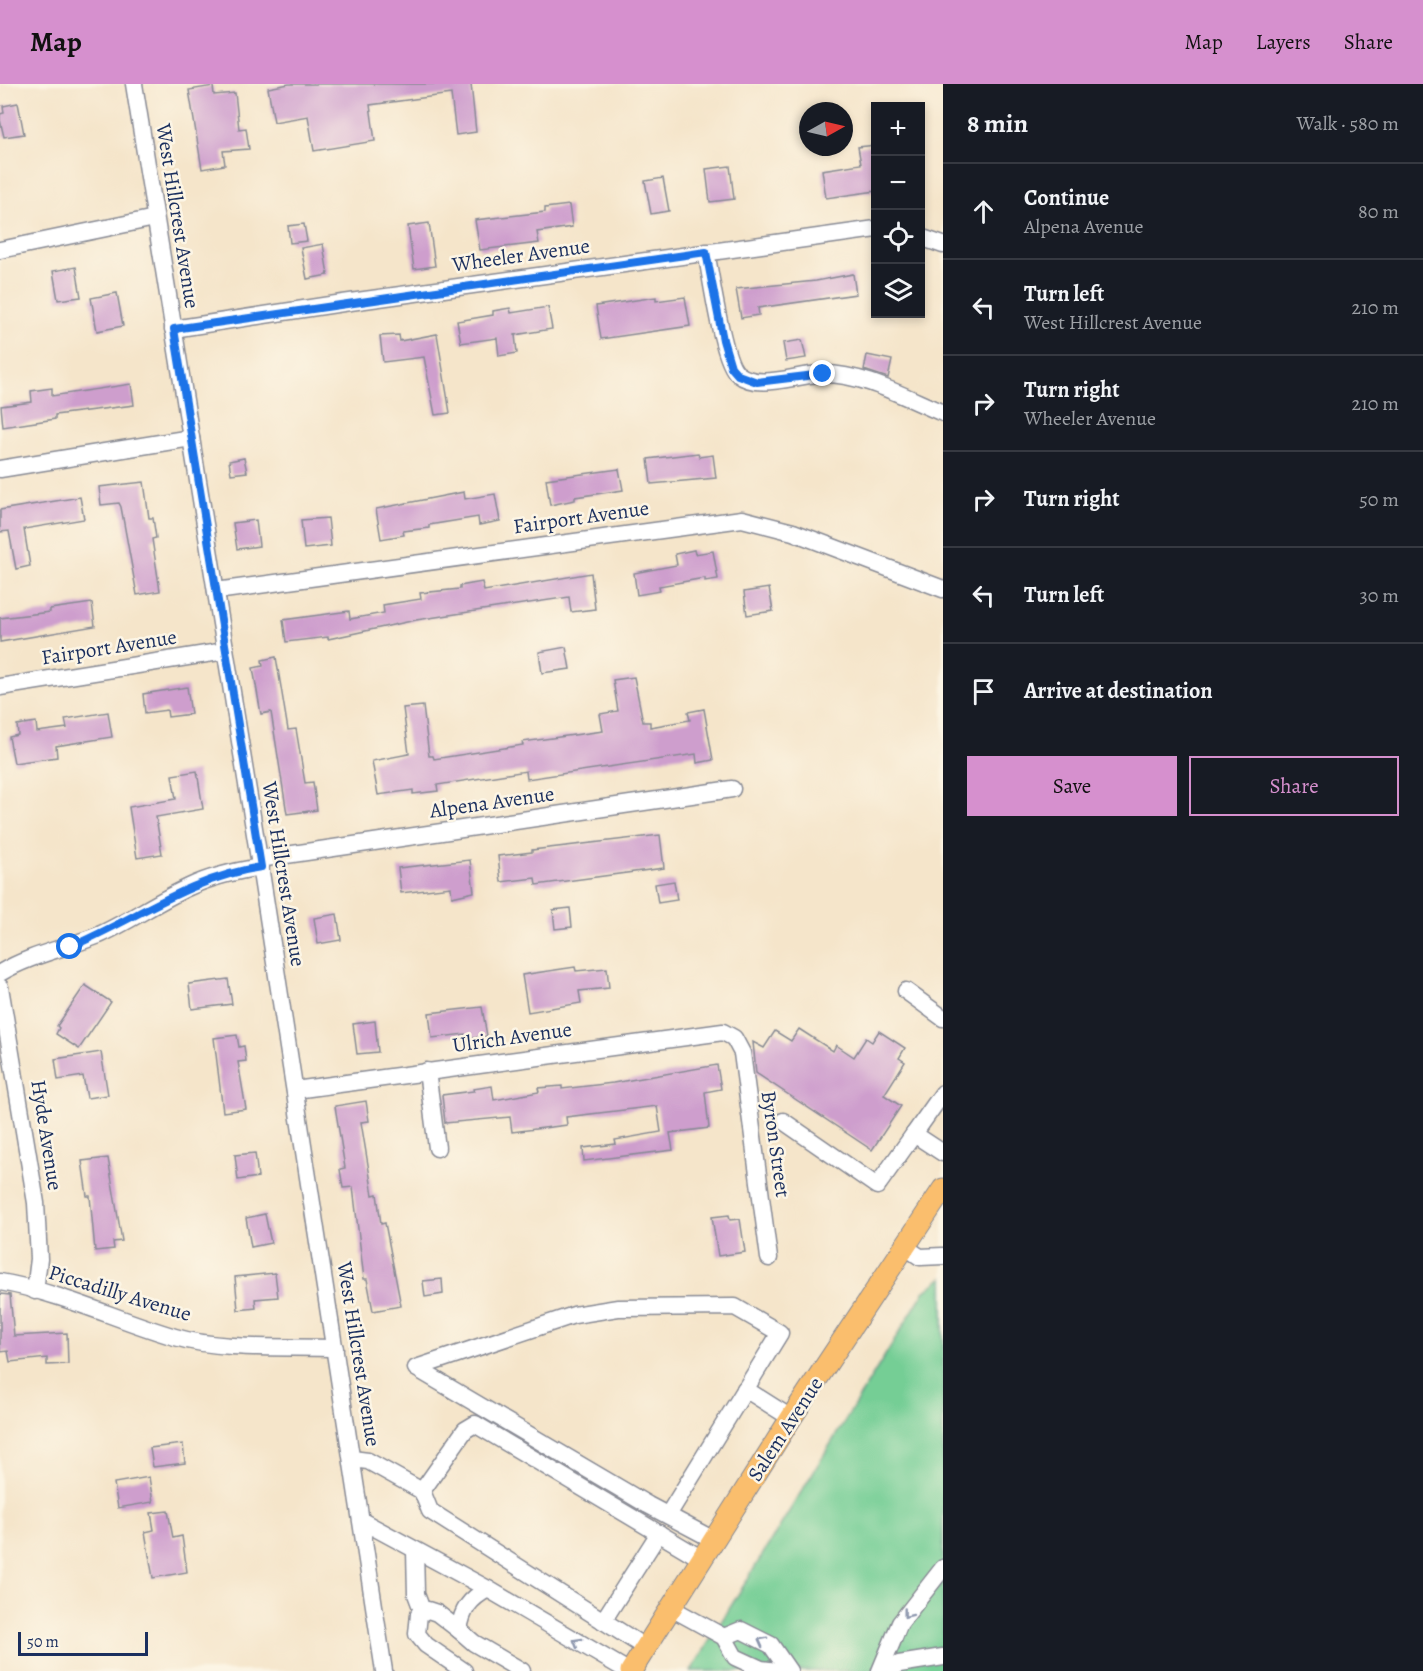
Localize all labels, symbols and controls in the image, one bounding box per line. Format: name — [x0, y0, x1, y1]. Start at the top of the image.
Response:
text: Map — [30, 23, 82, 61]
text: Map — [1184, 28, 1223, 56]
text: Layers — [1256, 28, 1311, 56]
text: Share — [1344, 28, 1393, 56]
north arrow — [799, 102, 853, 156]
map controls — [871, 102, 925, 318]
button: + — [871, 102, 925, 156]
text: 8 min — [967, 106, 1028, 141]
text: Walk · 580 m — [1296, 110, 1399, 137]
street label: West Hillcrest Avenue — [149, 120, 206, 311]
button: − — [871, 156, 925, 210]
text: Continue — [1024, 183, 1109, 213]
icon: ahead — [967, 195, 1000, 228]
text: 80 m — [1358, 198, 1399, 225]
button: locate — [871, 210, 925, 264]
text: Alpena Avenue — [1024, 213, 1143, 240]
street label: Wheeler Avenue — [449, 231, 592, 279]
button: layers — [871, 264, 925, 318]
text: Turn left — [1024, 279, 1104, 309]
icon: left — [967, 291, 1000, 324]
text: 210 m — [1351, 294, 1399, 321]
text: West Hillcrest Avenue — [1024, 309, 1202, 336]
route end — [809, 360, 835, 386]
text: Turn right — [1024, 375, 1120, 405]
icon: right — [967, 387, 1000, 420]
text: 210 m — [1351, 390, 1399, 417]
text: Wheeler Avenue — [1024, 405, 1156, 432]
icon: right — [967, 483, 1000, 516]
text: Turn right — [1024, 484, 1120, 514]
text: 50 m — [1359, 486, 1399, 513]
street label: Fairport Avenue — [511, 494, 651, 540]
icon: left — [967, 579, 1000, 612]
text: Turn left — [1024, 580, 1104, 610]
text: 30 m — [1359, 582, 1399, 609]
street label: Fairport Avenue — [39, 622, 179, 672]
icon: arrive — [967, 675, 1000, 708]
text: Arrive at destination — [1024, 676, 1213, 706]
button: Save — [967, 756, 1177, 816]
button: Share — [1189, 756, 1399, 816]
street label: West Hillcrest Avenue — [255, 778, 312, 969]
street label: Alpena Avenue — [427, 779, 556, 825]
route start — [56, 933, 82, 959]
street label: Ulrich Avenue — [451, 1015, 573, 1059]
street label: Hyde Avenue — [24, 1078, 70, 1192]
street label: Byron Street — [755, 1089, 797, 1199]
street label: Piccadilly Avenue — [45, 1258, 195, 1328]
street label: West Hillcrest Avenue — [330, 1258, 387, 1449]
street label: Salem Avenue — [741, 1371, 829, 1487]
one-way arrow — [903, 1607, 914, 1618]
scale bar — [18, 1629, 148, 1656]
text: 50 m — [27, 1631, 59, 1653]
one-way arrow — [573, 1637, 583, 1649]
one-way arrow — [758, 1637, 768, 1648]

